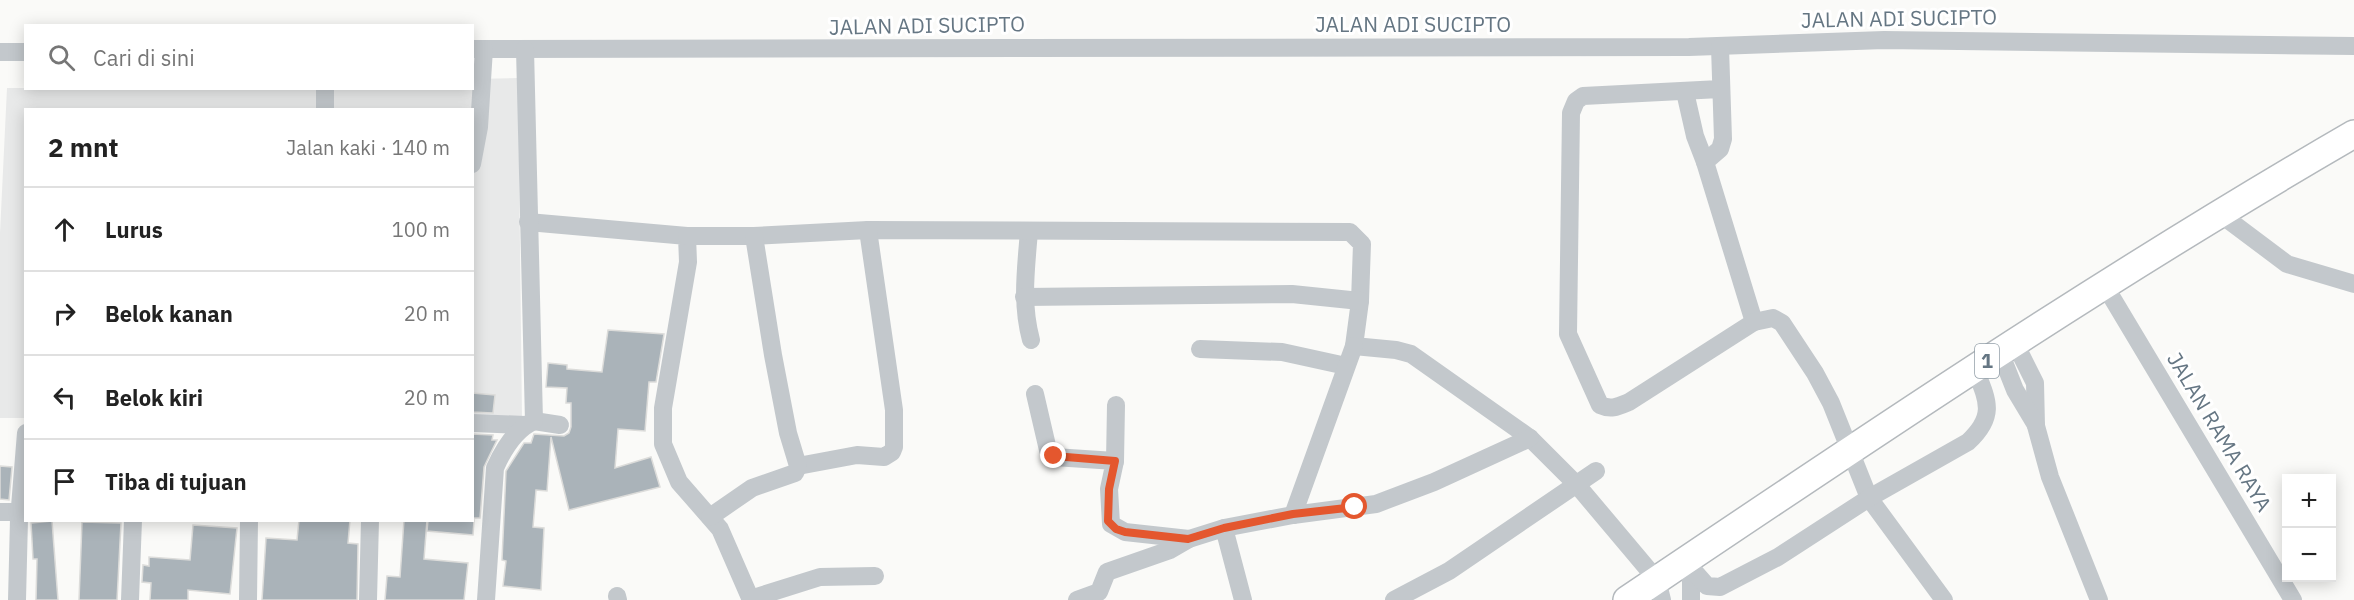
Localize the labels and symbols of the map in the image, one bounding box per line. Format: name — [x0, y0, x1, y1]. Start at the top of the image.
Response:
street label: JALAN ADI SUCIPTO — [1801, 2, 1997, 34]
street label: JALAN ADI SUCIPTO — [829, 9, 1025, 41]
street label: JALAN ADI SUCIPTO — [1315, 10, 1511, 38]
road number: 1 — [1975, 344, 1999, 378]
street label: JALAN RAMA RAYA — [2161, 347, 2278, 516]
route end — [1040, 442, 1066, 468]
route start — [1341, 493, 1367, 519]

